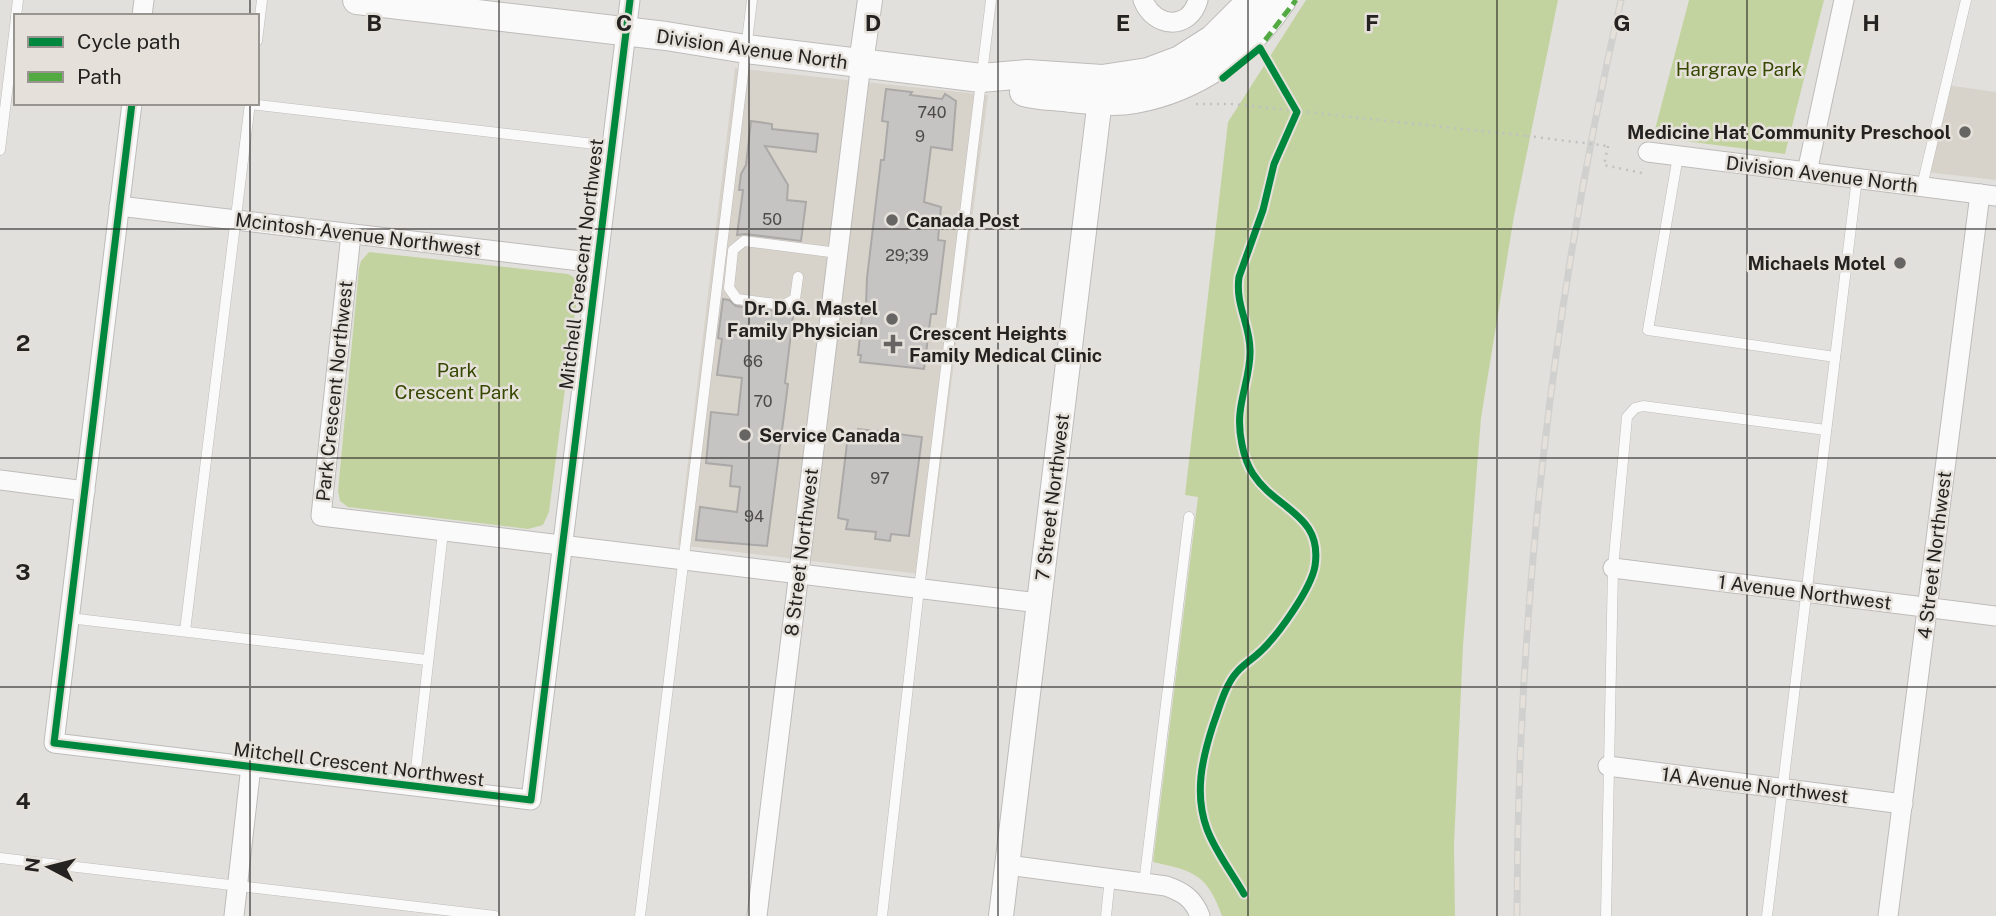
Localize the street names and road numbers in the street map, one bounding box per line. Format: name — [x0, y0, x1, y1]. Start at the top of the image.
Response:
street label: Division Avenue North — [655, 25, 849, 73]
street label: Mitchell Crescent Northwest — [555, 137, 607, 391]
street label: Division Avenue North — [1725, 151, 1919, 197]
street label: Mcintosh Avenue Northwest — [234, 208, 482, 260]
street label: Park Crescent Northwest — [311, 280, 357, 502]
street label: 7 Street Northwest — [1031, 412, 1073, 582]
street label: 8 Street Northwest — [780, 467, 822, 637]
street label: 4 Street Northwest — [1913, 470, 1955, 640]
street label: 1 Avenue Northwest — [1717, 570, 1893, 614]
street label: Mitchell Crescent Northwest — [232, 738, 486, 790]
street label: 1A Avenue Northwest — [1660, 763, 1850, 807]

